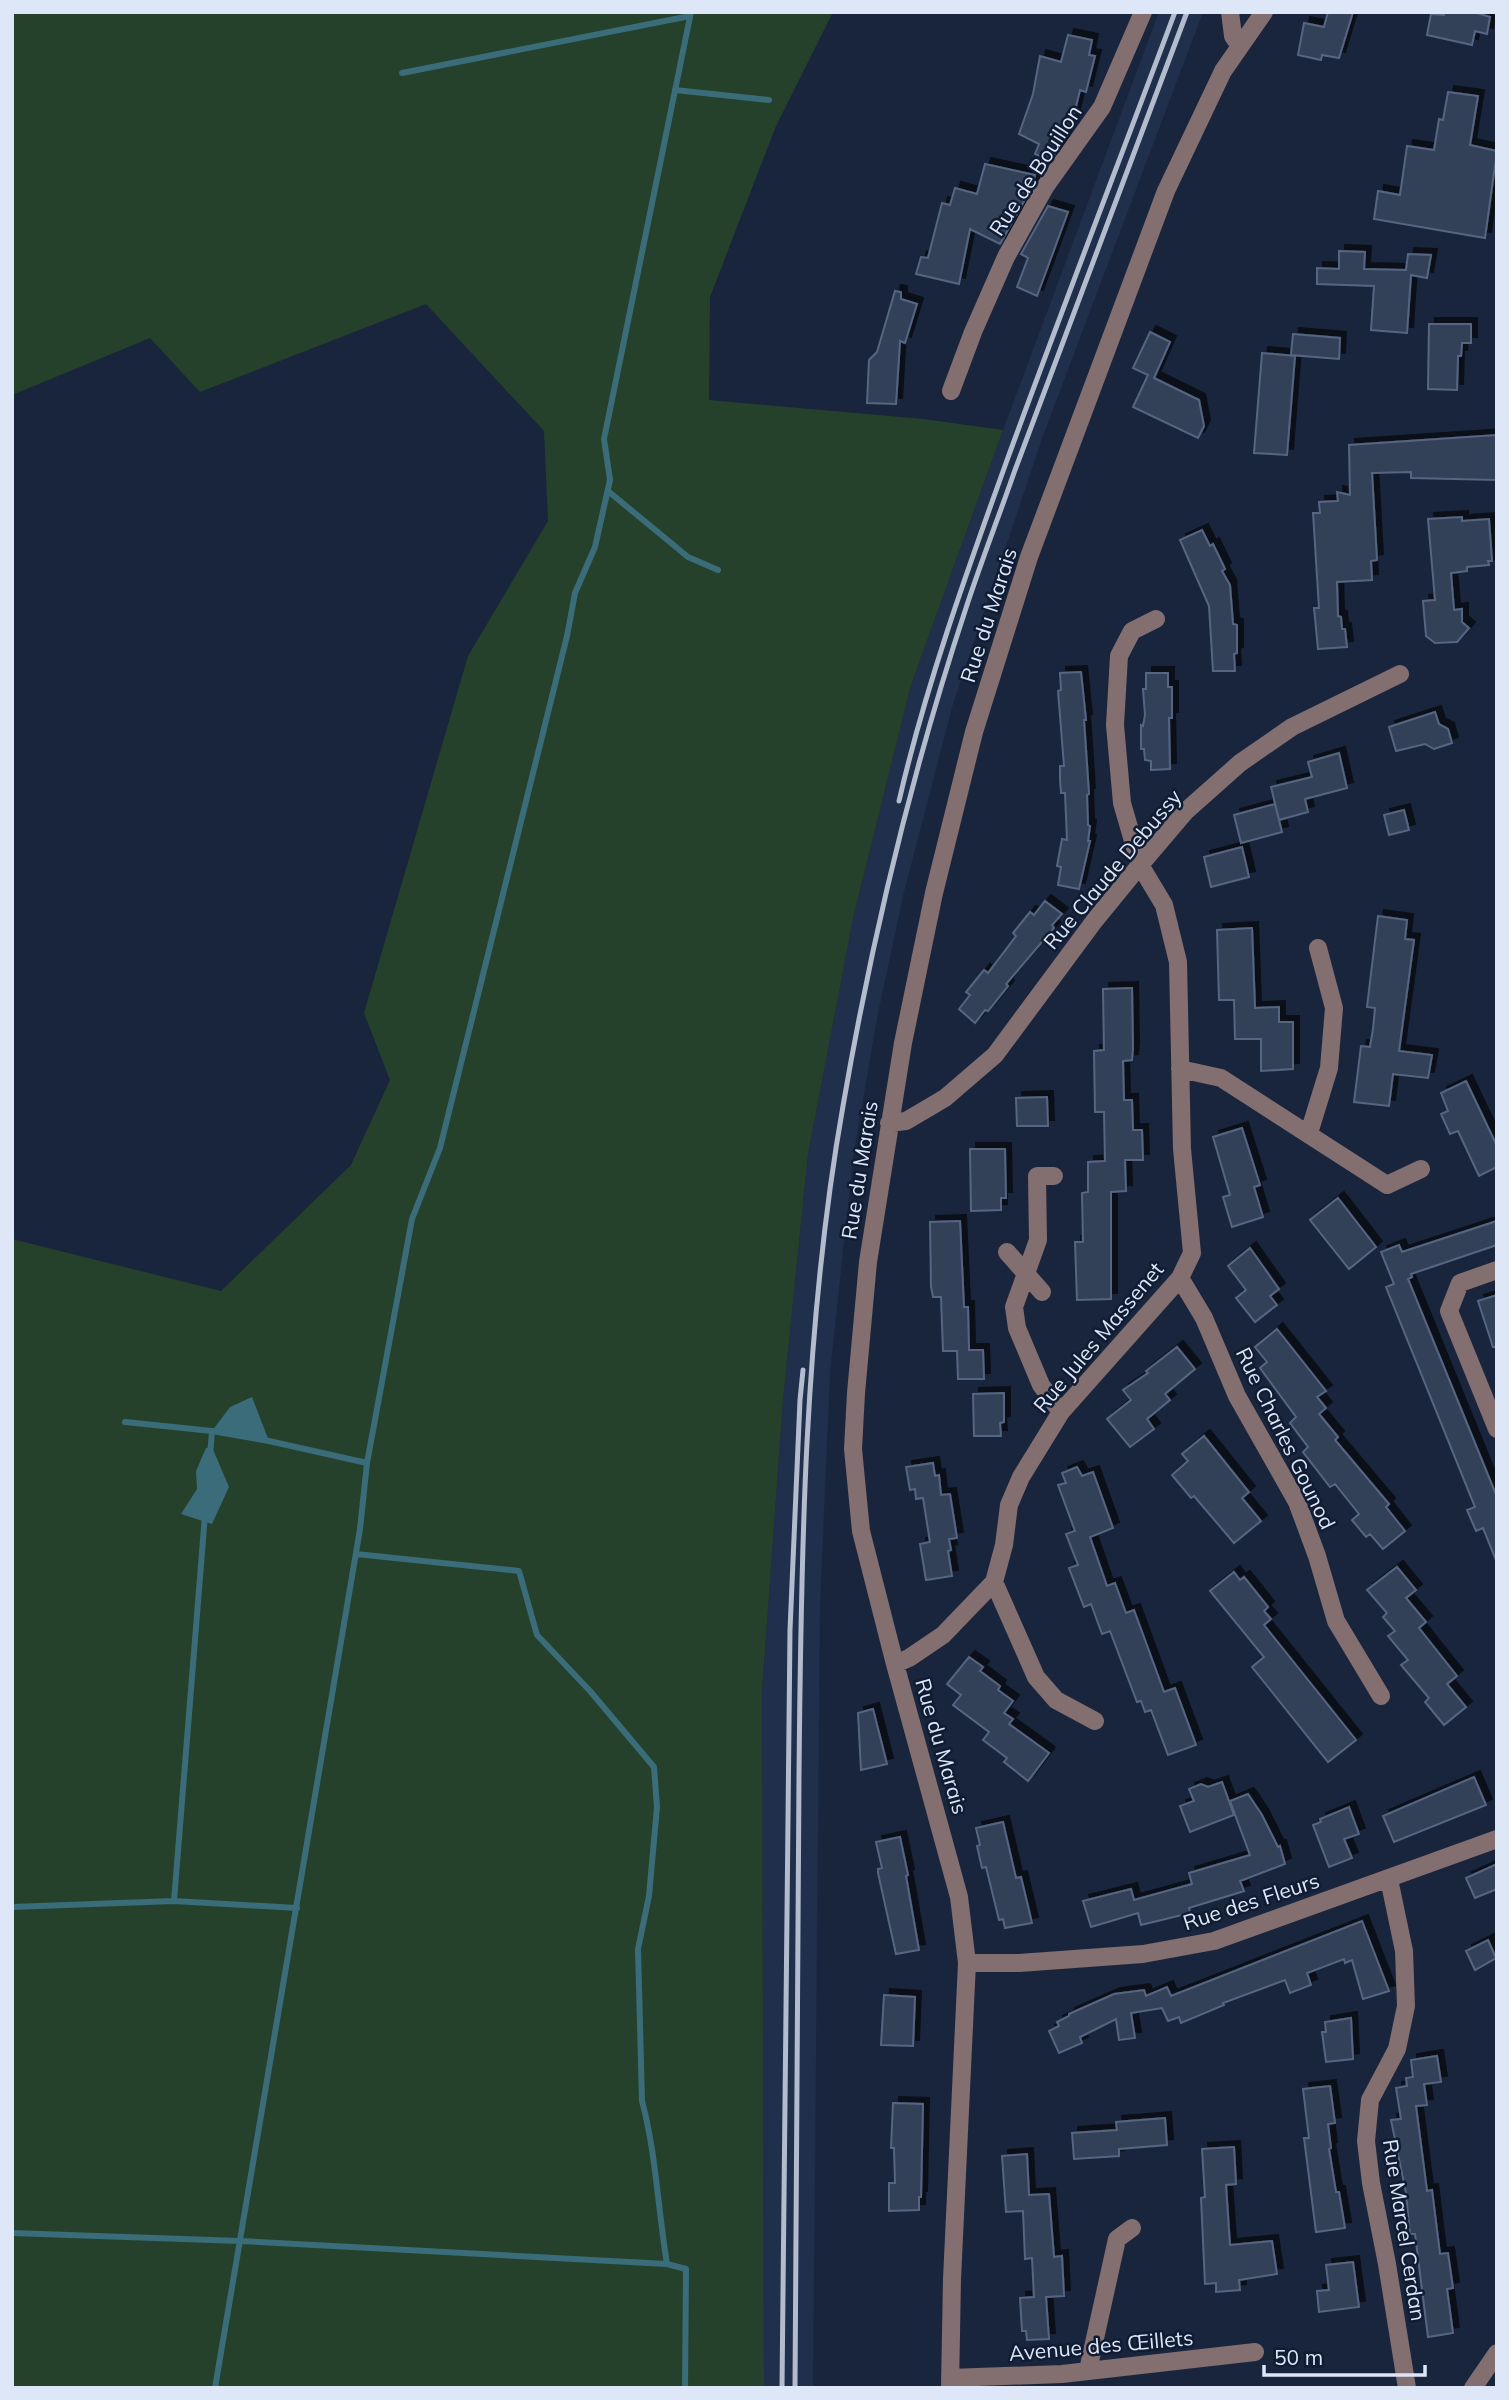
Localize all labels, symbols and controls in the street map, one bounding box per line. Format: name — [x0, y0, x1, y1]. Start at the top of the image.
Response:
street label: Rue de Bouillon — [983, 100, 1087, 240]
street label: Rue du Marais — [954, 544, 1022, 686]
street label: Rue Claude Debussy — [1038, 784, 1186, 954]
street label: Rue du Marais — [835, 1099, 883, 1241]
street label: Rue Jules Massenet — [1027, 1256, 1169, 1418]
street label: Rue Charles Gounod — [1231, 1343, 1341, 1533]
street label: Rue du Marais — [910, 1675, 974, 1817]
street label: Rue des Fleurs — [1180, 1867, 1322, 1935]
street label: Rue Marcel Cerdan — [1378, 2137, 1432, 2323]
street label: Avenue des Œillets — [1008, 2324, 1194, 2366]
scale bar — [1264, 2334, 1425, 2378]
text: 50 m — [1274, 2344, 1323, 2370]

